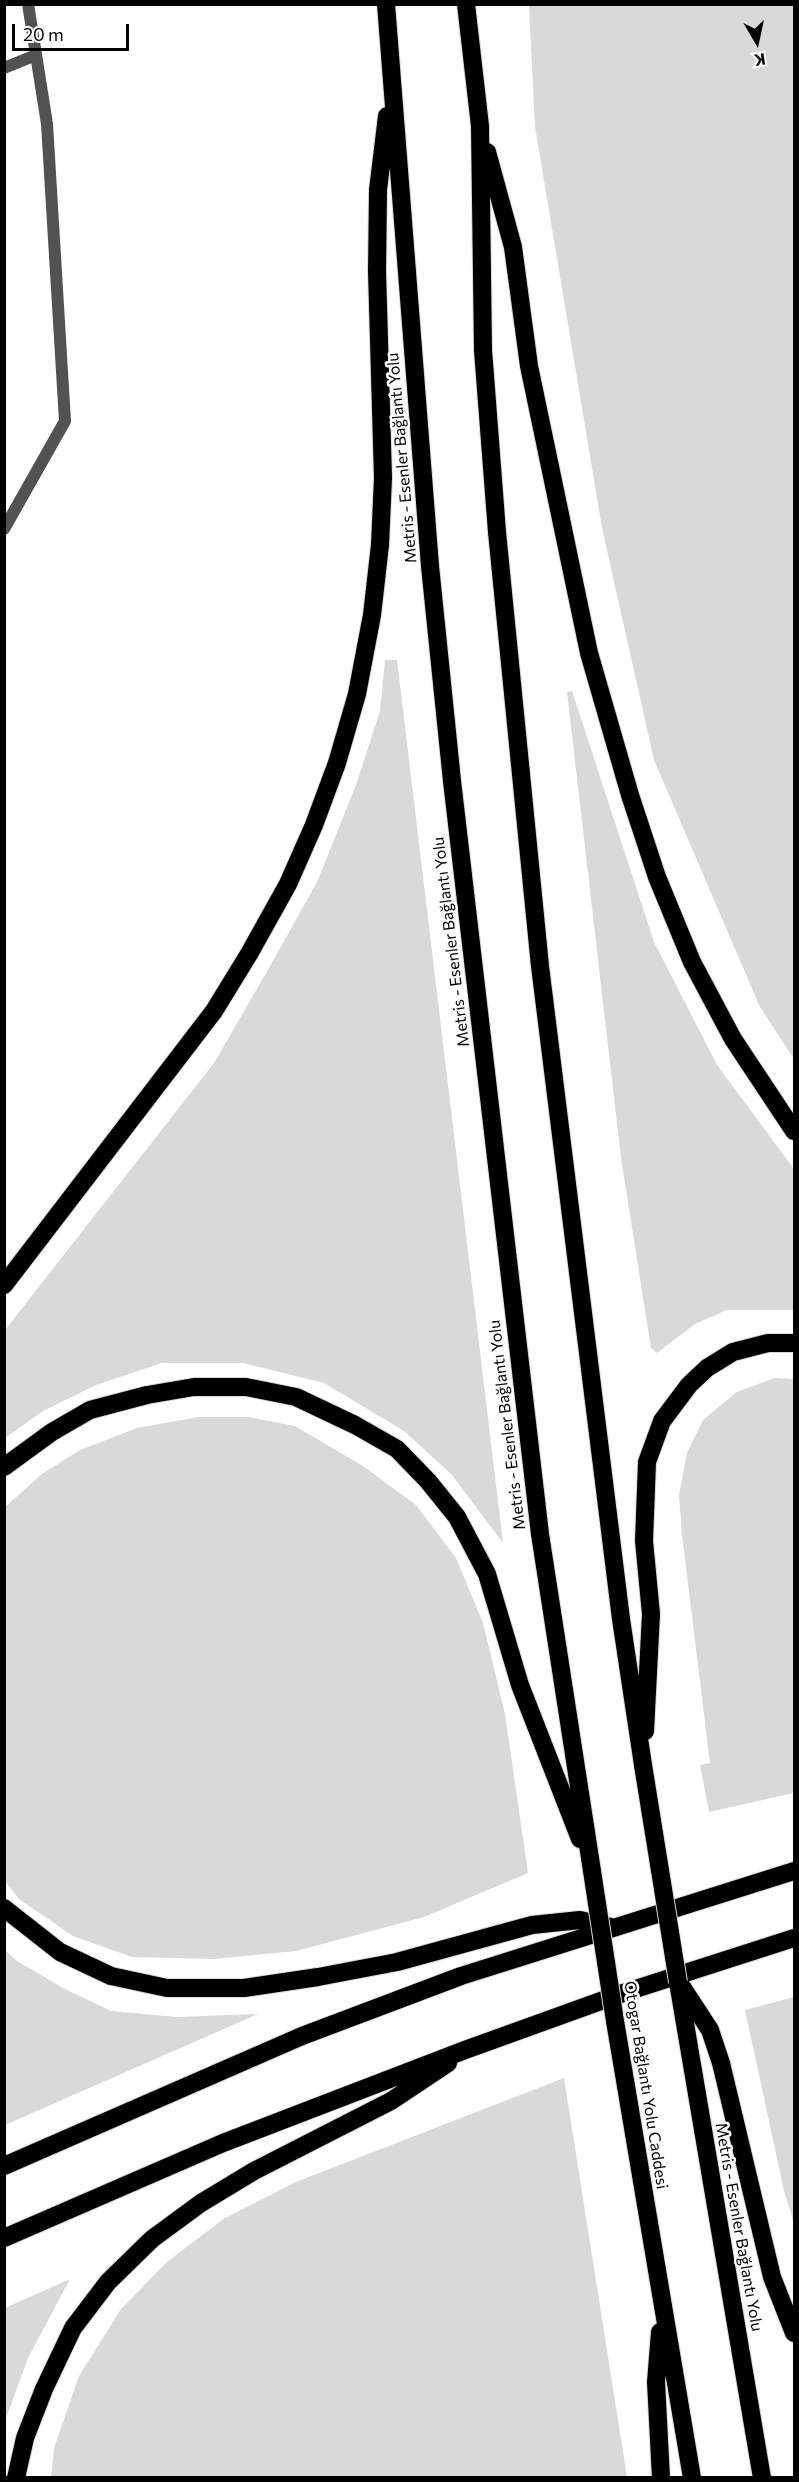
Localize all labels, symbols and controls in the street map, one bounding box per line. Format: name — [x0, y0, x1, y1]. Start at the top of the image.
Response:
scale bar — [15, 12, 132, 50]
north arrow — [727, 12, 787, 72]
text: 20 m — [23, 23, 64, 45]
text: K — [753, 50, 767, 71]
street label: Metris - Esenler Bağlantı Yolu — [383, 352, 421, 564]
street label: Metris - Esenler Bağlantı Yolu — [429, 836, 473, 1048]
street label: Metris - Esenler Bağlantı Yolu — [485, 1319, 529, 1531]
street label: Otogar Bağlantı Yolu Caddesi — [620, 1980, 672, 2190]
street label: Metris - Esenler Bağlantı Yolu — [711, 2121, 767, 2333]

